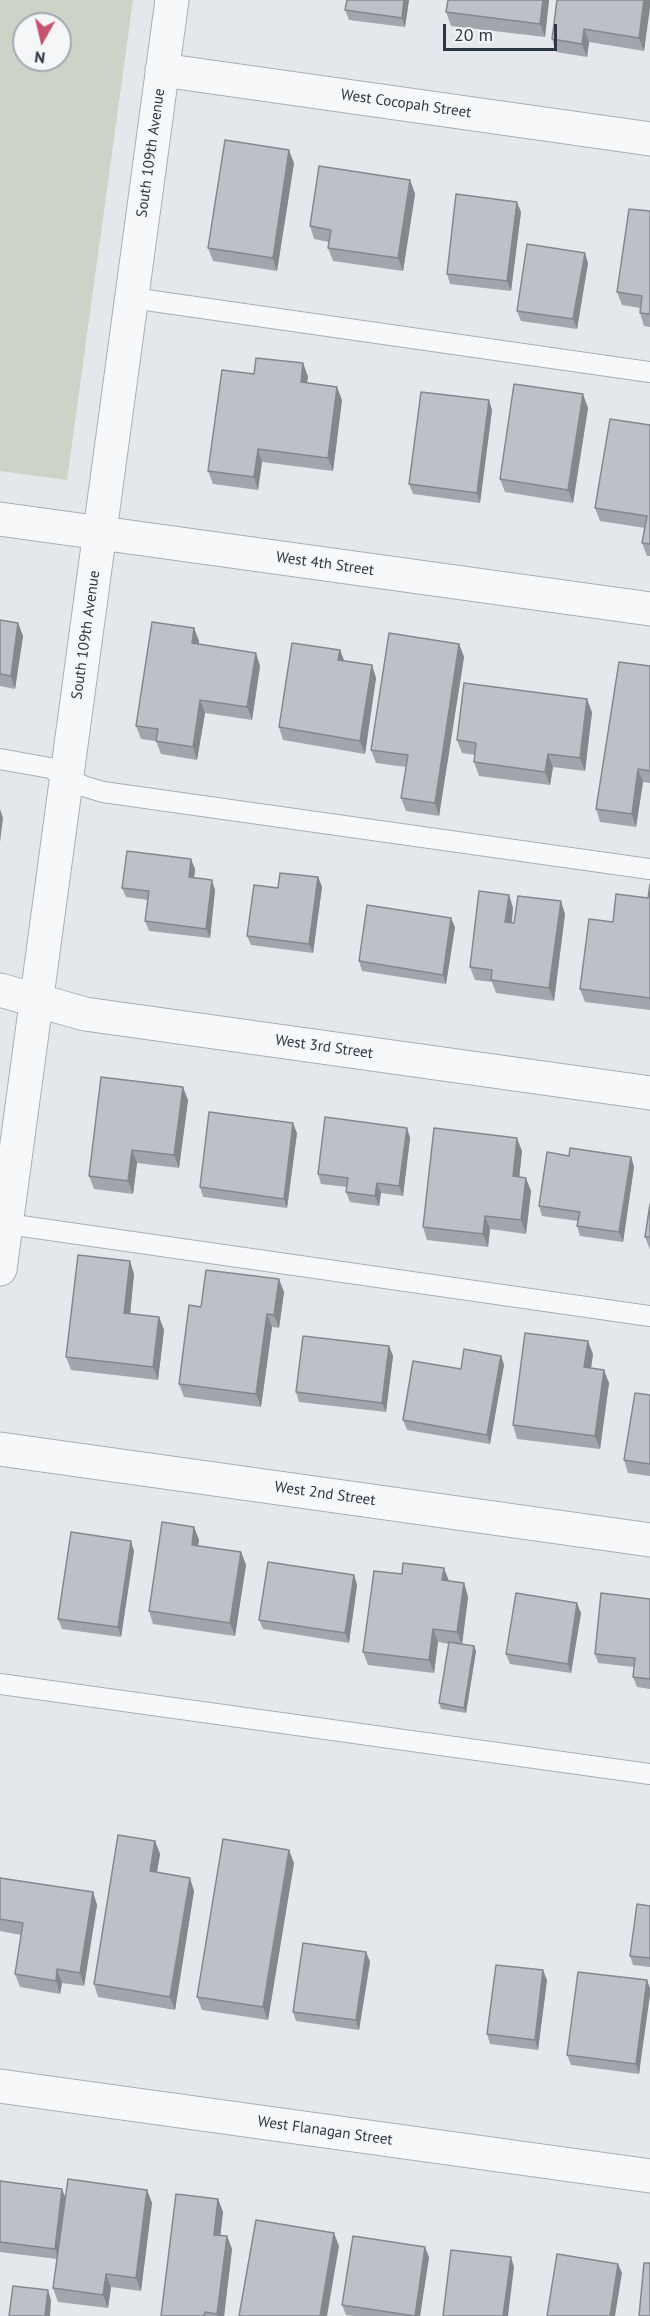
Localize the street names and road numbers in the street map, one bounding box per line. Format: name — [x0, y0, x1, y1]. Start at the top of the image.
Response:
street label: West Cocopah Street — [340, 86, 472, 122]
street label: South 109th Avenue — [133, 87, 169, 219]
street label: West 4th Street — [275, 548, 375, 580]
street label: South 109th Avenue — [68, 569, 104, 701]
street label: West 3rd Street — [274, 1031, 374, 1063]
street label: West 2nd Street — [273, 1478, 377, 1510]
street label: West Flanagan Street — [256, 2113, 394, 2149]

